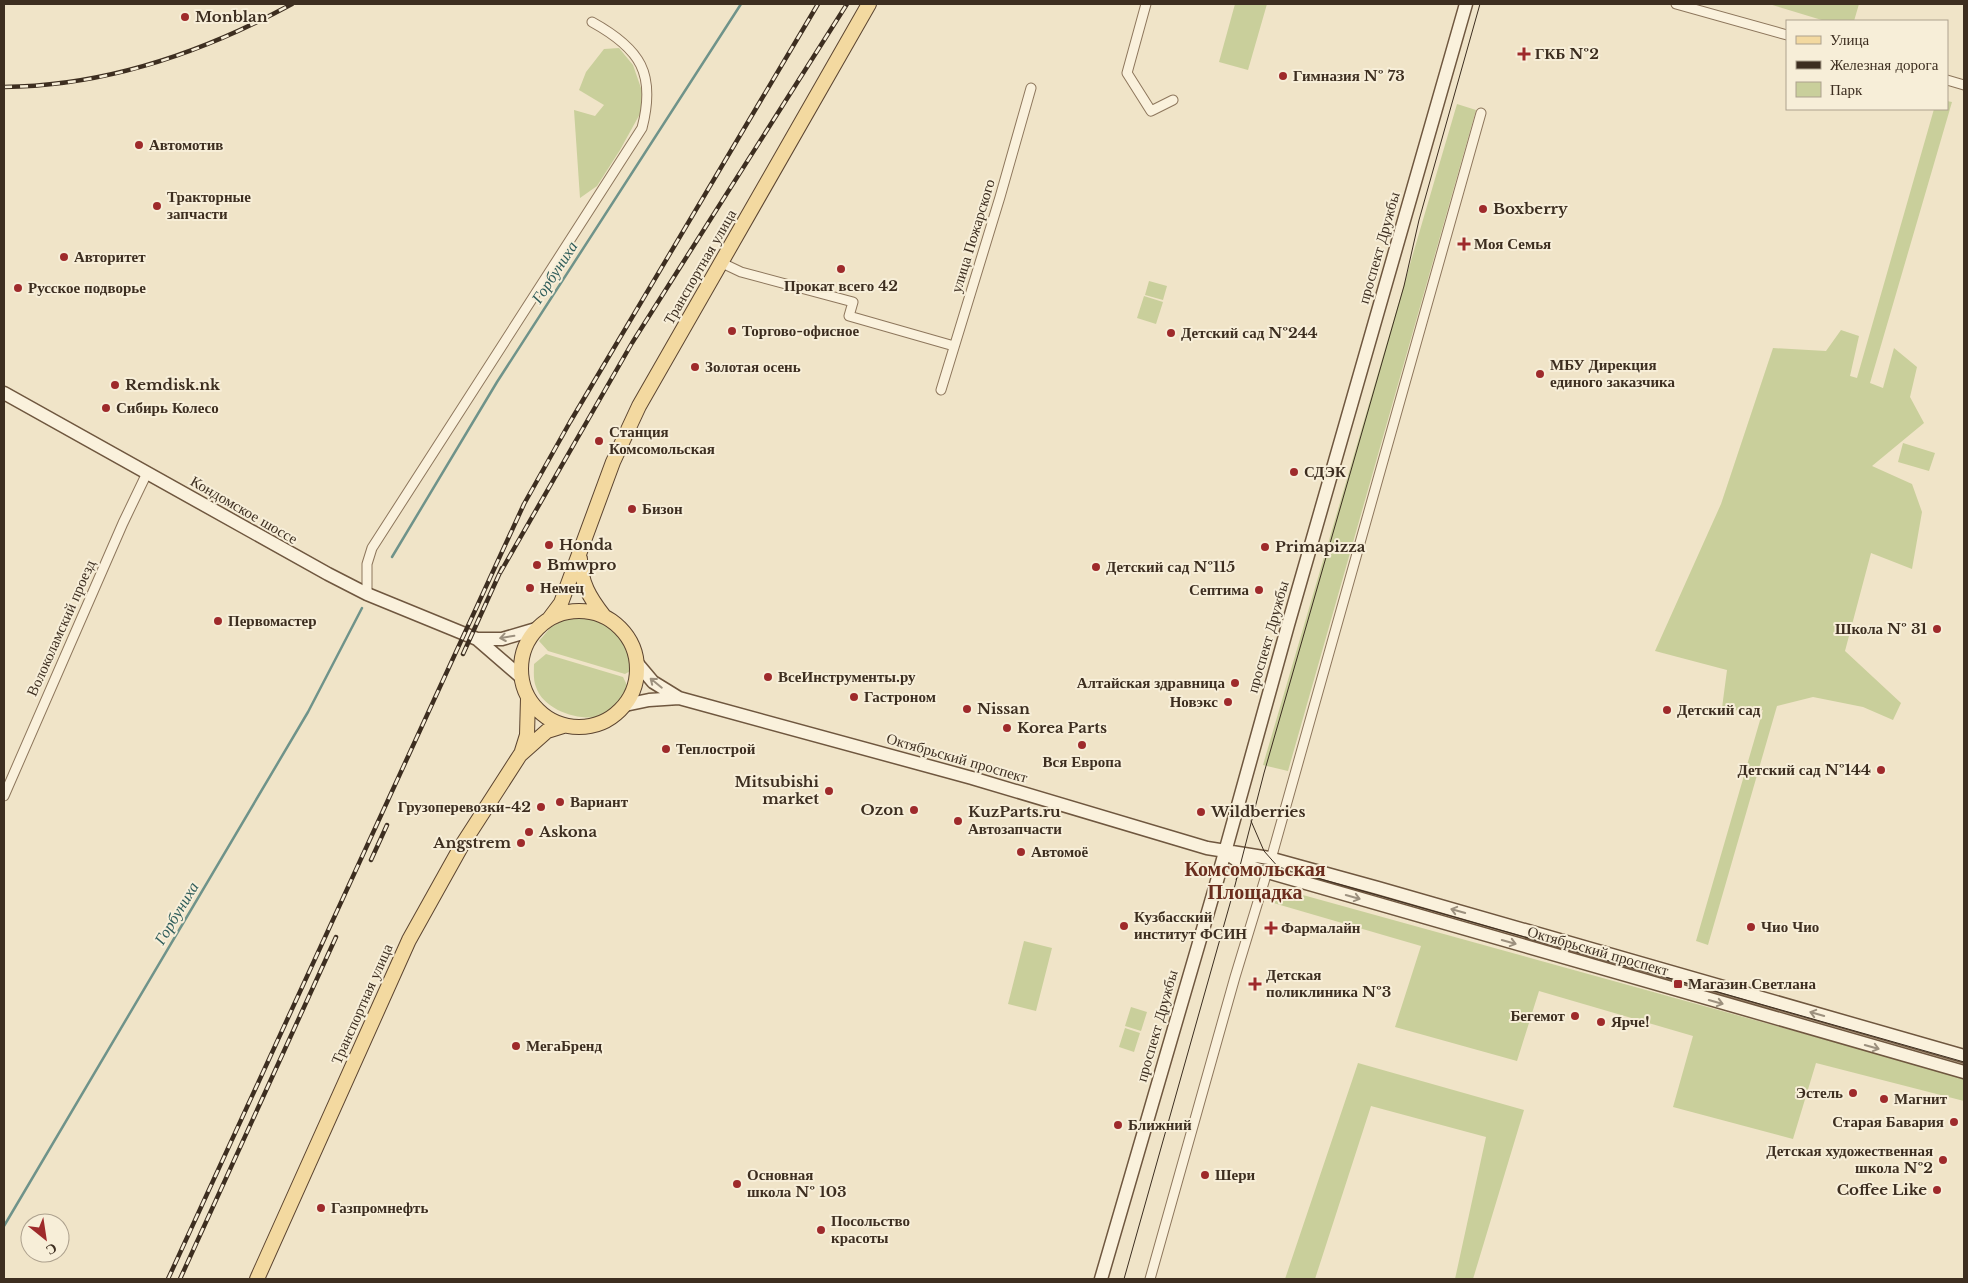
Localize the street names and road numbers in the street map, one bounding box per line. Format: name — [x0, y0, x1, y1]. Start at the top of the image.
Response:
street label: улица Пожарского — [946, 177, 999, 295]
street label: проспект Дружбы — [1353, 190, 1404, 306]
street label: Транспортная улица — [659, 206, 740, 328]
street label: Кондомское шоссе — [187, 471, 301, 548]
street label: Волоколамский проезд — [22, 556, 99, 699]
street label: проспект Дружбы — [1242, 579, 1293, 695]
street label: Октябрьский проспект — [884, 728, 1030, 787]
street label: Октябрьский проспект — [1525, 921, 1671, 980]
street label: Транспортная улица — [326, 940, 397, 1067]
street label: проспект Дружбы — [1131, 968, 1182, 1084]

